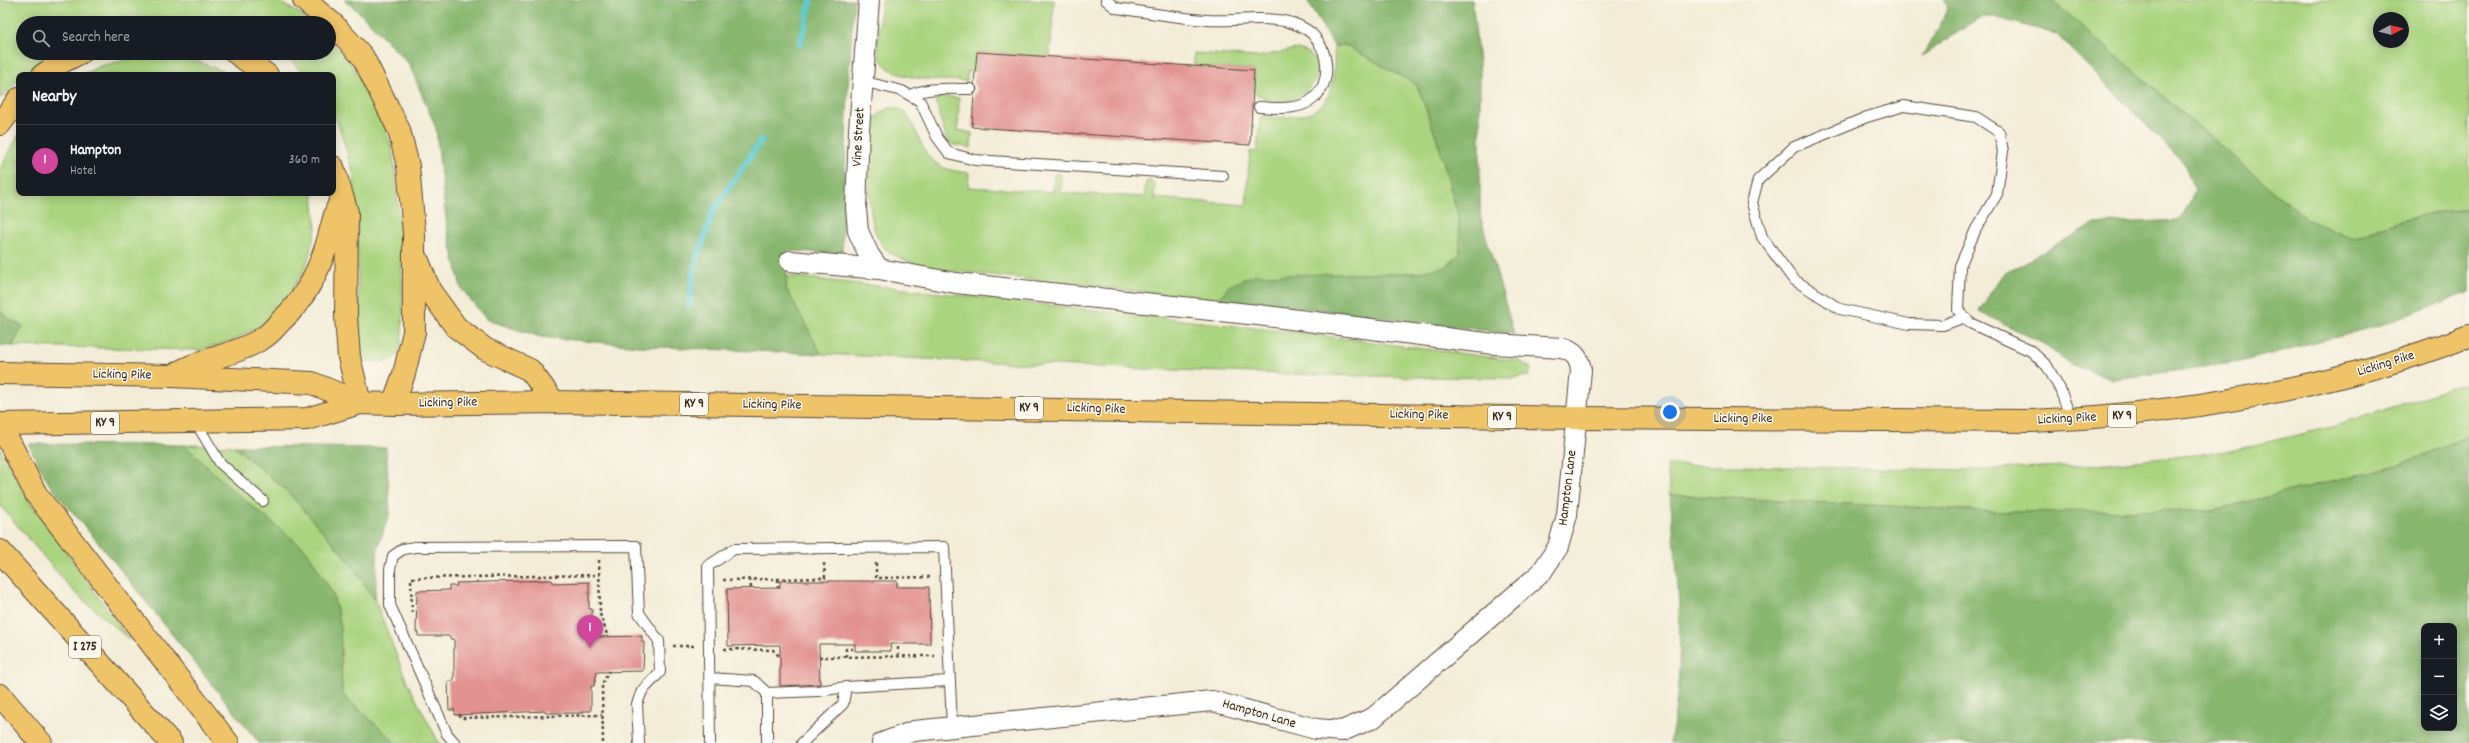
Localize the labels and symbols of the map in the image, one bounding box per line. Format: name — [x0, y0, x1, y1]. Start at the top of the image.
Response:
north arrow — [2373, 12, 2409, 48]
street label: Vine Street — [847, 107, 871, 167]
street label: Licking Pike — [2355, 346, 2417, 382]
street label: Licking Pike — [92, 364, 152, 386]
street label: Licking Pike — [418, 392, 478, 414]
road number: KY 9 — [680, 393, 708, 415]
street label: Licking Pike — [742, 394, 802, 416]
road number: KY 9 — [1015, 397, 1043, 419]
street label: Licking Pike — [1066, 398, 1126, 420]
your location — [1660, 402, 1680, 422]
street label: Licking Pike — [1389, 404, 1449, 426]
road number: KY 9 — [2108, 405, 2136, 427]
road number: KY 9 — [1488, 406, 1516, 428]
street label: Licking Pike — [2037, 407, 2097, 431]
street label: Licking Pike — [1714, 409, 1772, 429]
road number: KY 9 — [91, 412, 119, 434]
street label: Hampton Lane — [1553, 449, 1583, 527]
pin: 1 — [577, 615, 603, 648]
road number: I 275 — [69, 636, 101, 658]
street label: Hampton Lane — [1220, 694, 1298, 734]

